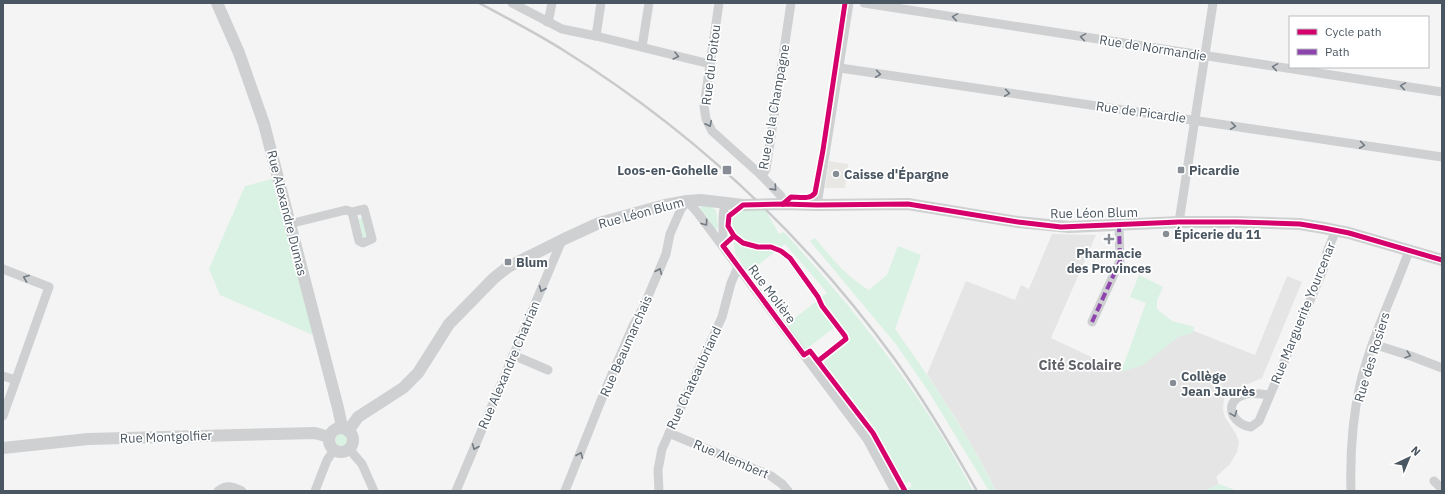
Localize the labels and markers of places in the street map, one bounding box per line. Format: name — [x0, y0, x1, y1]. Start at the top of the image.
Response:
place label: Loos-en-Gohelle — [617, 162, 718, 179]
place label: Picardie — [1189, 162, 1240, 179]
marker: Loos-en-Gohelle — [721, 164, 733, 176]
marker: Picardie — [1176, 165, 1186, 175]
place label: Caisse d'Épargne — [844, 166, 949, 183]
marker: Caisse d'Épargne — [831, 169, 841, 179]
place label: Épicerie du 11 — [1174, 226, 1261, 243]
marker: Épicerie du 11 — [1161, 229, 1171, 239]
marker: Pharmacie des Provinces — [1104, 234, 1114, 244]
place label: Pharmacie des Provinces — [1067, 245, 1152, 277]
place label: Blum — [516, 254, 548, 271]
marker: Blum — [503, 257, 513, 267]
place label: Collège Jean Jaurès — [1181, 368, 1256, 400]
marker: Collège Jean Jaurès — [1168, 378, 1178, 388]

